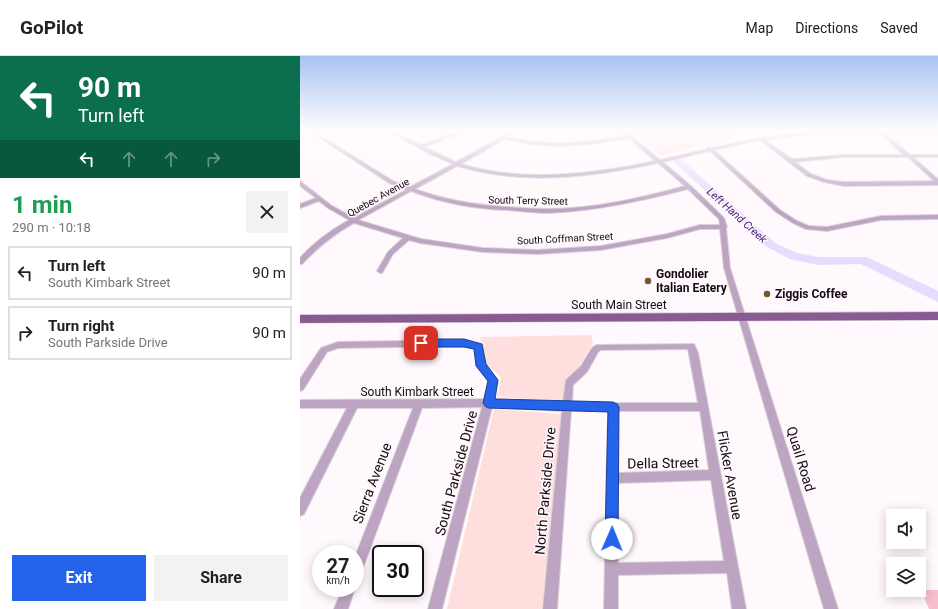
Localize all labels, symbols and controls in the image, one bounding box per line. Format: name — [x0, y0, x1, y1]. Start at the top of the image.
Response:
text: GoPilot — [20, 16, 83, 39]
text: Map — [746, 20, 773, 36]
text: Directions — [795, 20, 858, 36]
text: Saved — [880, 20, 918, 36]
text: 90 m — [78, 71, 141, 104]
icon: left — [12, 72, 64, 124]
text: Turn left — [78, 105, 144, 126]
icon: left — [76, 148, 98, 170]
icon: ahead — [118, 148, 140, 170]
icon: ahead — [160, 148, 182, 170]
icon: right — [202, 148, 224, 170]
street label: Quebec Avenue — [345, 176, 411, 219]
water label: Left Hand Creek — [704, 185, 770, 246]
text: 1 min — [12, 191, 72, 219]
button: close — [246, 191, 288, 233]
street label: South Terry Street — [488, 194, 568, 207]
text: 290 m · 10:18 — [12, 220, 91, 235]
street label: South Coffman Street — [517, 230, 613, 247]
text: Turn left — [48, 257, 105, 275]
icon: left — [14, 262, 36, 284]
text: 90 m — [252, 264, 286, 282]
place label: Gondolier Italian Eatery — [656, 267, 728, 295]
text: South Kimbark Street — [48, 275, 171, 290]
marker: Gondolier Italian Eatery — [643, 276, 653, 286]
place label: Ziggis Coffee — [775, 287, 848, 301]
marker: Ziggis Coffee — [762, 289, 772, 299]
street label: South Main Street — [571, 298, 667, 312]
text: Turn right — [48, 317, 114, 335]
icon: right — [14, 322, 36, 344]
text: 90 m — [252, 324, 286, 342]
pin — [404, 326, 438, 360]
icon: arrive — [410, 332, 432, 354]
text: South Parkside Drive — [48, 335, 168, 350]
street label: South Kimbark Street — [360, 385, 474, 399]
street label: South Parkside Drive — [432, 409, 480, 537]
street label: Quail Road — [784, 424, 818, 494]
street label: North Parkside Drive — [531, 427, 559, 555]
street label: Flicker Avenue — [714, 429, 746, 521]
street label: Sierra Avenue — [349, 440, 395, 526]
street label: Della Street — [627, 454, 699, 472]
map controls — [886, 509, 926, 597]
button: sound — [886, 509, 926, 549]
position arrow — [591, 518, 633, 560]
speed limit sign: 30 — [372, 545, 424, 597]
text: 27 — [327, 554, 349, 578]
button: Exit — [12, 555, 146, 601]
button: Share — [154, 555, 288, 601]
button: layers — [886, 557, 926, 597]
text: km/h — [326, 575, 350, 586]

